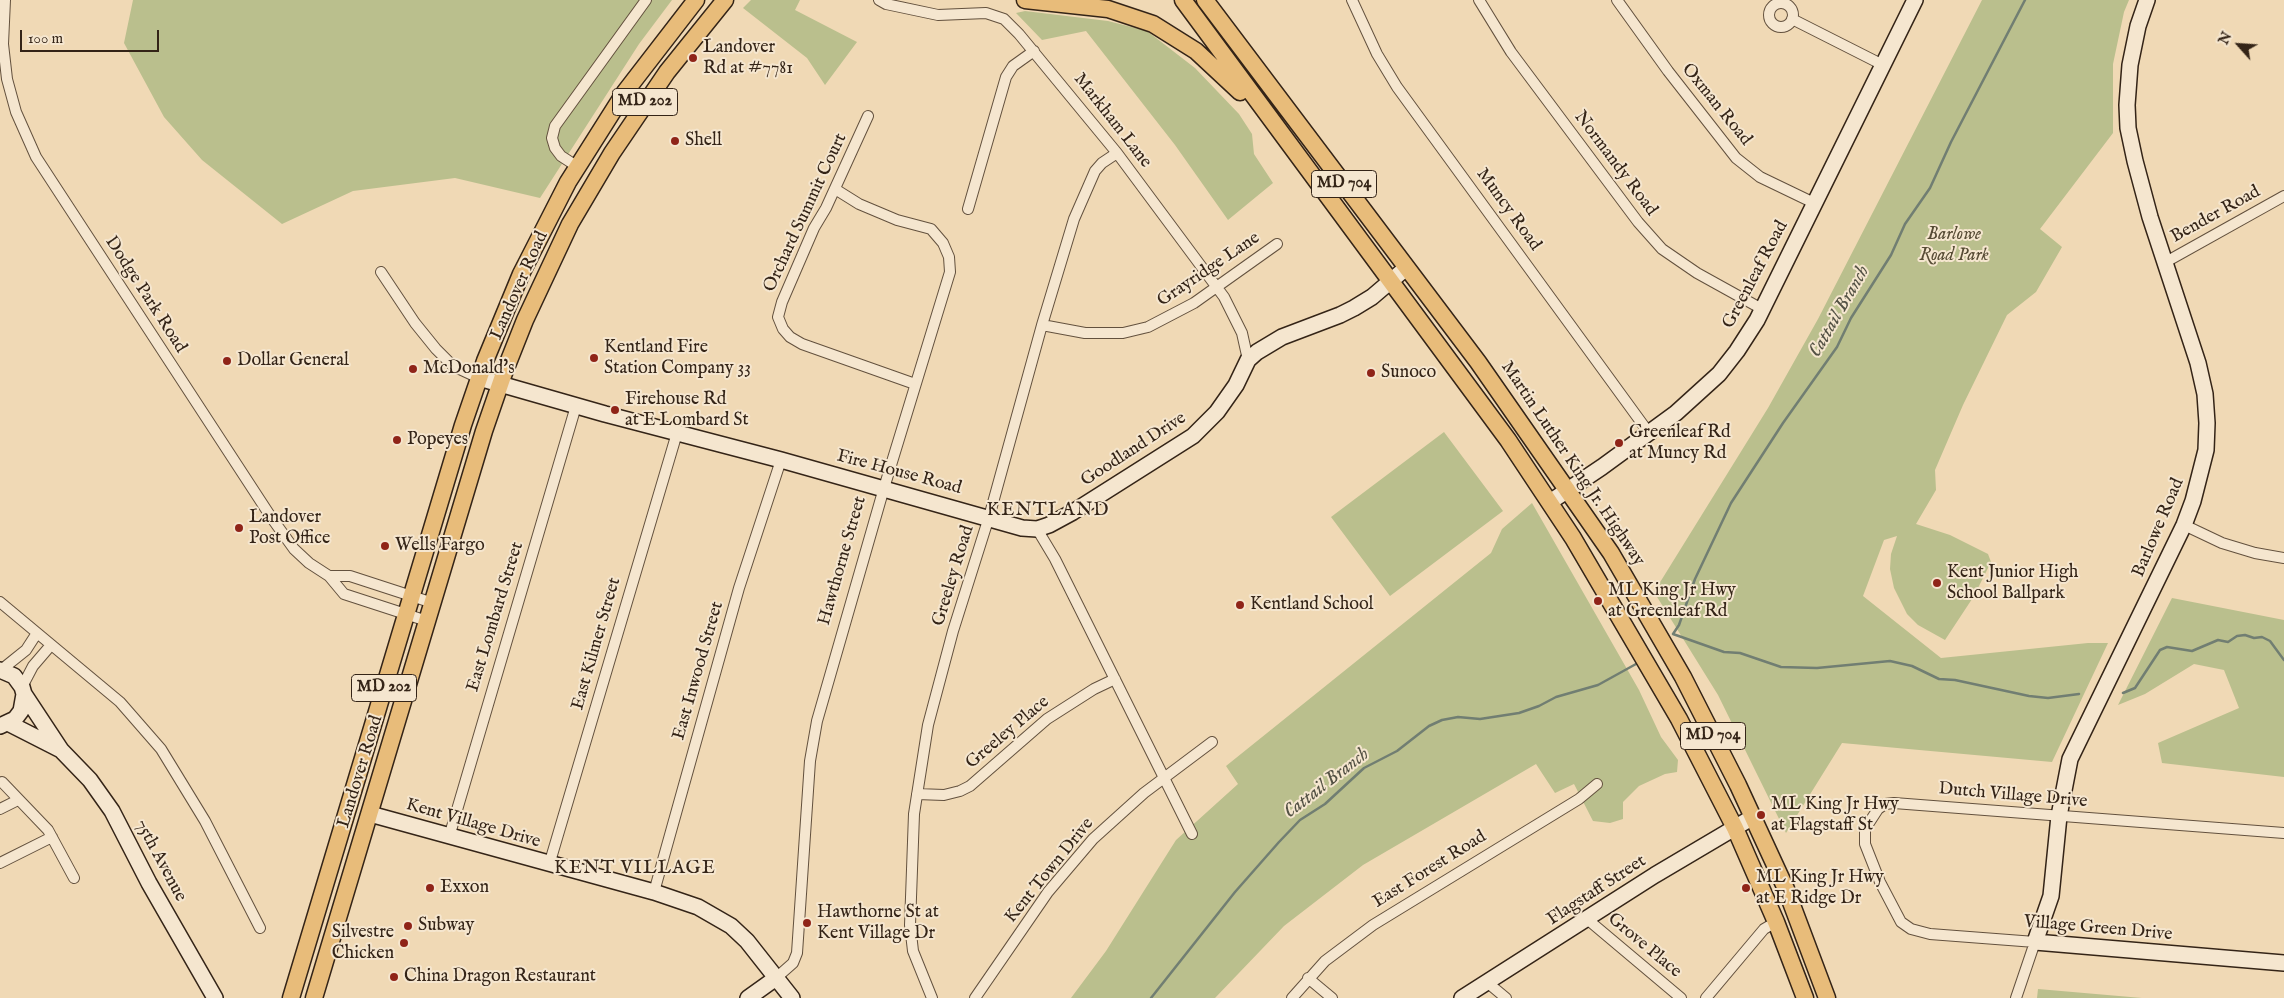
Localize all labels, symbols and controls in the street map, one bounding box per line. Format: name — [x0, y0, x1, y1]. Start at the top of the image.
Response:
scale bar — [22, 20, 161, 52]
north arrow — [2214, 20, 2264, 70]
text: 100 m — [28, 29, 63, 48]
text: N — [2215, 29, 2236, 48]
place label: Landover Rd at #7781 — [703, 37, 793, 80]
marker: Landover Rd at #7781 — [687, 52, 699, 64]
street label: Oxman Road — [1676, 60, 1756, 150]
street label: Markham Lane — [1068, 69, 1156, 173]
road number: MD 202 — [612, 88, 678, 115]
street label: Normandy Road — [1569, 107, 1661, 221]
place label: Shell — [685, 130, 722, 152]
street label: Orchard Summit Court — [760, 130, 852, 296]
marker: Shell — [669, 135, 681, 147]
street label: Muncy Road — [1471, 164, 1545, 256]
road number: MD 704 — [1312, 170, 1376, 198]
street label: Bender Road — [2168, 182, 2264, 248]
street label: Greenleaf Road — [1719, 217, 1793, 333]
park label: Barlowe Road Park — [1919, 224, 1989, 266]
street label: Landover Road — [486, 228, 554, 344]
street label: Grayridge Lane — [1154, 228, 1264, 312]
street label: Dodge Park Road — [99, 233, 191, 357]
water label: Cattail Branch — [1805, 262, 1875, 362]
place label: Kentland Fire Station Company 33 — [604, 337, 751, 379]
place label: Dollar General — [237, 350, 349, 372]
marker: Kentland Fire Station Company 33 — [588, 352, 600, 364]
marker: Dollar General — [221, 355, 233, 367]
place label: McDonald's — [423, 358, 515, 380]
street label: Martin Luther King Jr. Highway — [1495, 358, 1649, 570]
place label: Sunoco — [1381, 362, 1436, 384]
marker: McDonald's — [407, 363, 419, 375]
marker: Sunoco — [1365, 367, 1377, 379]
place label: Firehouse Rd at E Lombard St — [625, 389, 749, 432]
marker: Firehouse Rd at E Lombard St — [609, 404, 621, 416]
street label: Goodland Drive — [1077, 408, 1191, 492]
place label: Greenleaf Rd at Muncy Rd — [1629, 422, 1731, 464]
place label: Popeyes — [407, 429, 468, 451]
marker: Popeyes — [391, 434, 403, 446]
marker: Greenleaf Rd at Muncy Rd — [1613, 437, 1625, 449]
street label: Fire House Road — [834, 446, 964, 500]
street label: Barlowe Road — [2128, 475, 2190, 581]
street label: Hawthorne Street — [814, 494, 872, 628]
district label: KENTLAND — [985, 500, 1111, 522]
place label: Landover Post Office — [249, 507, 330, 550]
marker: Landover Post Office — [233, 522, 245, 534]
street label: Greeley Road — [928, 523, 980, 629]
place label: Wells Fargo — [395, 535, 485, 557]
marker: Wells Fargo — [379, 540, 391, 552]
street label: East Lombard Street — [463, 540, 529, 694]
place label: Kent Junior High School Ballpark — [1947, 562, 2078, 604]
street label: East Kilmer Street — [568, 575, 626, 713]
marker: Kent Junior High School Ballpark — [1931, 577, 1943, 589]
place label: ML King Jr Hwy at Greenleaf Rd — [1608, 580, 1736, 622]
place label: Kentland School — [1250, 594, 1374, 616]
marker: ML King Jr Hwy at Greenleaf Rd — [1592, 595, 1604, 607]
street label: East Inwood Street — [669, 599, 729, 743]
marker: Kentland School — [1234, 599, 1246, 611]
road number: MD 202 — [352, 674, 416, 701]
street label: Greeley Place — [962, 692, 1054, 774]
street label: Landover Road — [334, 713, 388, 831]
road number: MD 704 — [1680, 722, 1746, 749]
water label: Cattail Branch — [1280, 744, 1374, 824]
street label: Dutch Village Drive — [1938, 779, 2088, 813]
street label: Kent Village Drive — [403, 794, 543, 854]
place label: ML King Jr Hwy at Flagstaff St — [1771, 794, 1899, 836]
marker: ML King Jr Hwy at Flagstaff St — [1755, 809, 1767, 821]
street label: Kent Town Drive — [1001, 814, 1099, 928]
street label: 75th Avenue — [129, 816, 191, 906]
street label: East Forest Road — [1369, 827, 1491, 913]
street label: Flagstaff Street — [1544, 851, 1650, 931]
district label: KENT VILLAGE — [553, 858, 717, 880]
place label: ML King Jr Hwy at E Ridge Dr — [1756, 867, 1884, 910]
place label: Exxon — [440, 877, 489, 899]
marker: Exxon — [424, 882, 436, 894]
marker: ML King Jr Hwy at E Ridge Dr — [1740, 882, 1752, 894]
place label: Hawthorne St at Kent Village Dr — [817, 902, 939, 944]
street label: Grove Place — [1603, 909, 1685, 983]
street label: Village Green Drive — [2023, 912, 2173, 946]
place label: Subway — [418, 915, 474, 937]
marker: Hawthorne St at Kent Village Dr — [801, 917, 813, 929]
marker: Subway — [402, 920, 414, 932]
place label: Silvestre Chicken — [332, 922, 394, 964]
marker: Silvestre Chicken — [398, 937, 410, 949]
place label: China Dragon Restaurant — [404, 966, 596, 988]
marker: China Dragon Restaurant — [388, 971, 400, 983]

